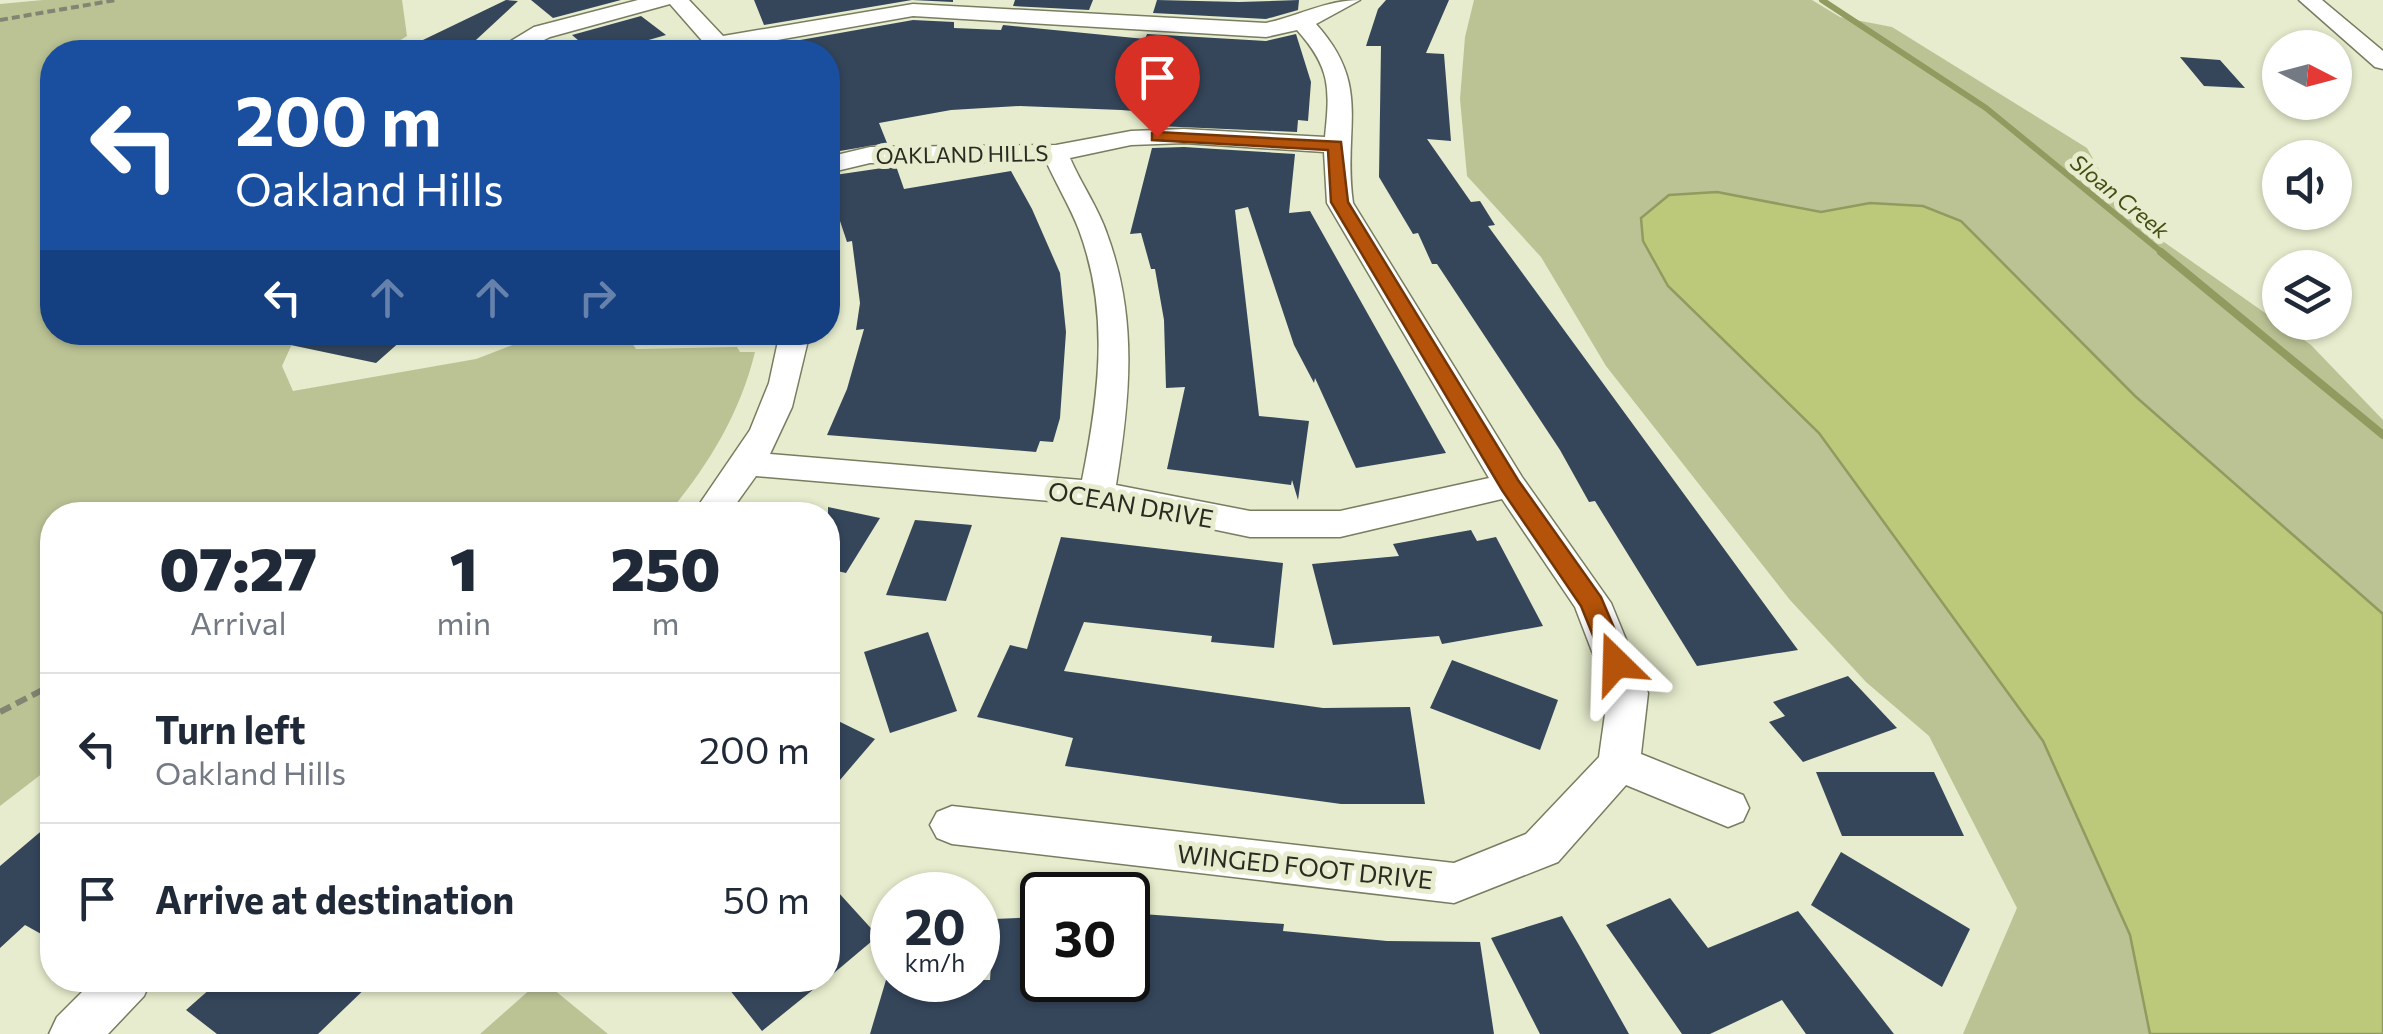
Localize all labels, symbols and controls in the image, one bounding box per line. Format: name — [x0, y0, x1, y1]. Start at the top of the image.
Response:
north arrow — [2262, 30, 2352, 120]
map controls — [2262, 30, 2352, 340]
pin — [1115, 35, 1200, 138]
icon: arrive — [1130, 50, 1185, 105]
text: 200 m — [235, 75, 442, 160]
icon: left — [70, 80, 200, 210]
street label: OAKLAND HILLS — [875, 139, 1049, 169]
button: sound — [2262, 140, 2352, 230]
water label: Sloan Creek — [2065, 148, 2175, 244]
text: Oakland Hills — [235, 160, 504, 215]
button: layers — [2262, 250, 2352, 340]
icon: left — [255, 270, 310, 325]
icon: ahead — [360, 270, 415, 325]
icon: ahead — [465, 270, 520, 325]
icon: right — [570, 270, 625, 325]
street label: OCEAN DRIVE — [1046, 475, 1216, 533]
text: 07:27 — [159, 530, 317, 603]
text: 1 — [450, 530, 478, 603]
text: 250 — [610, 530, 721, 603]
text: Arrival — [190, 602, 287, 642]
text: min — [437, 602, 491, 642]
text: m — [652, 602, 680, 642]
position arrow — [1564, 611, 1668, 715]
text: Turn left — [155, 705, 306, 752]
icon: left — [70, 721, 125, 776]
text: 200 m — [699, 725, 810, 772]
text: Oakland Hills — [155, 752, 346, 792]
street label: WINGED FOOT DRIVE — [1176, 838, 1434, 894]
icon: arrive — [70, 871, 125, 926]
speed limit sign: 30 — [1020, 872, 1150, 1002]
text: Arrive at destination — [155, 875, 514, 922]
text: 50 m — [723, 875, 810, 922]
text: 20 — [904, 894, 966, 955]
text: km/h — [905, 947, 965, 977]

